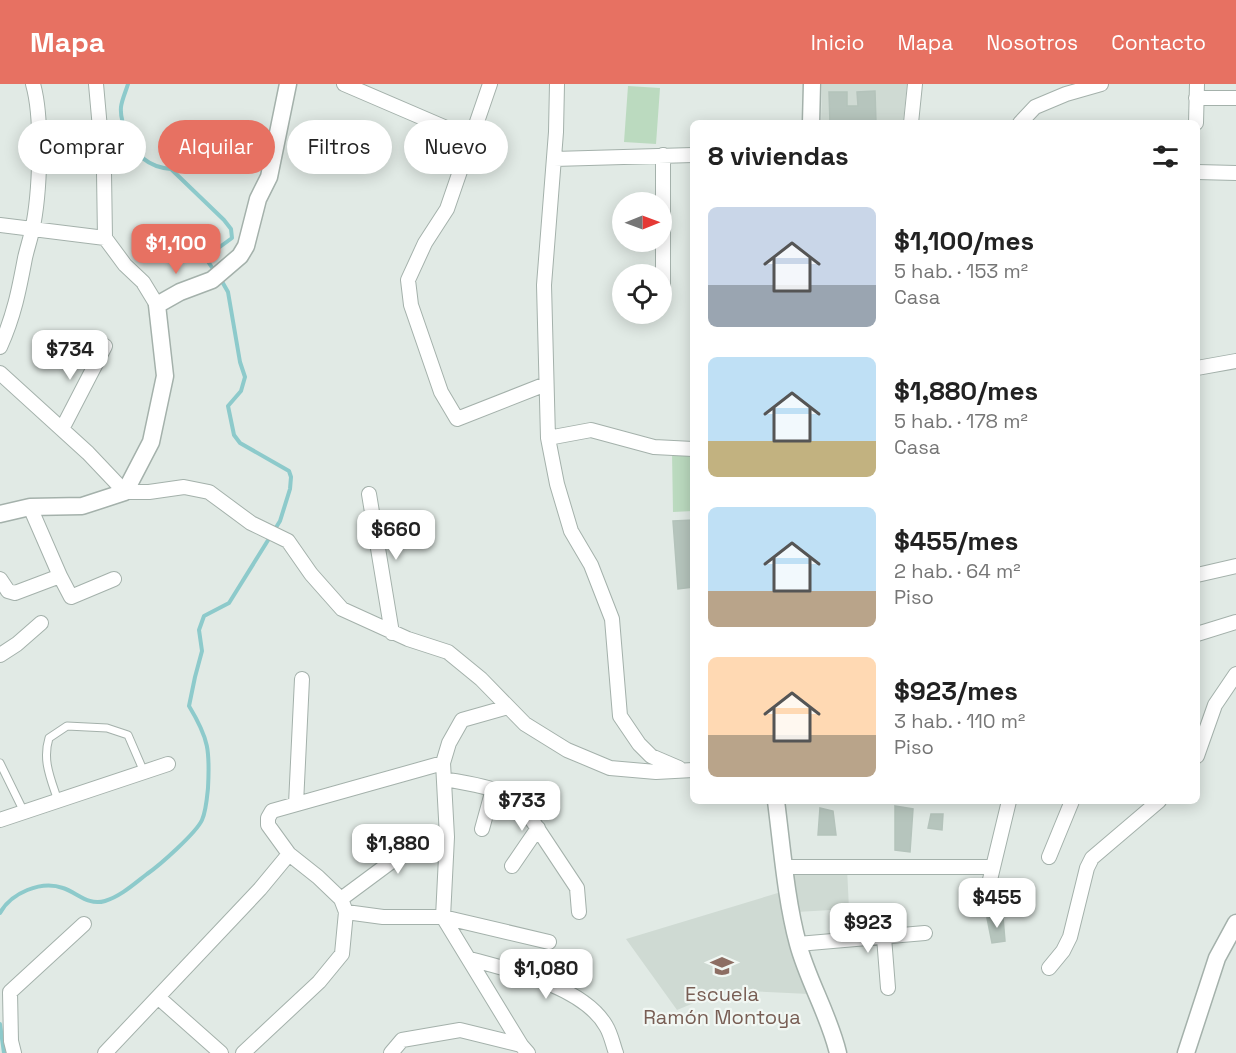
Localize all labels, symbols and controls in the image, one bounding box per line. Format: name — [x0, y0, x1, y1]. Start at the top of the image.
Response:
text: Mapa — [30, 24, 105, 60]
text: Inicio — [811, 29, 865, 56]
text: Mapa — [898, 29, 953, 56]
text: Nosotros — [986, 29, 1078, 56]
text: Contacto — [1111, 29, 1206, 56]
chip: Comprar — [18, 120, 146, 174]
chip: Alquilar — [158, 120, 275, 174]
chip: Filtros — [287, 120, 392, 174]
chip: Nuevo — [404, 120, 508, 174]
text: 8 viviendas — [708, 139, 849, 173]
icon: filters — [1149, 140, 1182, 173]
north arrow — [612, 192, 672, 252]
map controls — [612, 192, 672, 324]
pin: $1,100 — [127, 224, 225, 275]
text: $1,100/mes — [894, 224, 1034, 258]
text: $1,100 — [146, 230, 206, 256]
icon: home — [756, 231, 828, 303]
text: 5 hab. · 153 m² — [894, 258, 1028, 284]
button: locate — [612, 264, 672, 324]
text: Casa — [894, 284, 940, 310]
pin: $734 — [34, 330, 106, 381]
text: $734 — [46, 336, 94, 362]
text: $1,880/mes — [894, 374, 1038, 408]
icon: home — [756, 381, 828, 453]
text: 5 hab. · 178 m² — [894, 408, 1028, 434]
text: Casa — [894, 434, 940, 460]
pin: $660 — [360, 510, 432, 561]
text: $660 — [371, 516, 421, 542]
text: $455/mes — [894, 524, 1018, 558]
icon: home — [756, 531, 828, 603]
text: 2 hab. · 64 m² — [894, 558, 1021, 584]
text: Piso — [894, 584, 934, 610]
text: $923/mes — [894, 674, 1018, 708]
icon: home — [756, 681, 828, 753]
text: 3 hab. · 110 m² — [894, 708, 1025, 734]
text: Piso — [894, 734, 934, 760]
pin: $733 — [486, 781, 558, 832]
text: $733 — [498, 787, 546, 813]
pin: $1,880 — [349, 824, 447, 875]
text: $1,880 — [366, 830, 430, 856]
pin: $455 — [961, 878, 1033, 929]
text: $455 — [973, 884, 1021, 910]
pin: $923 — [832, 903, 904, 954]
text: $923 — [844, 909, 892, 935]
pin: $1,080 — [497, 949, 595, 1000]
school or university icon: Escuela Ramón Montoya — [709, 953, 735, 979]
text: $1,080 — [514, 955, 578, 981]
place label: Escuela Ramón Montoya — [643, 981, 801, 1030]

